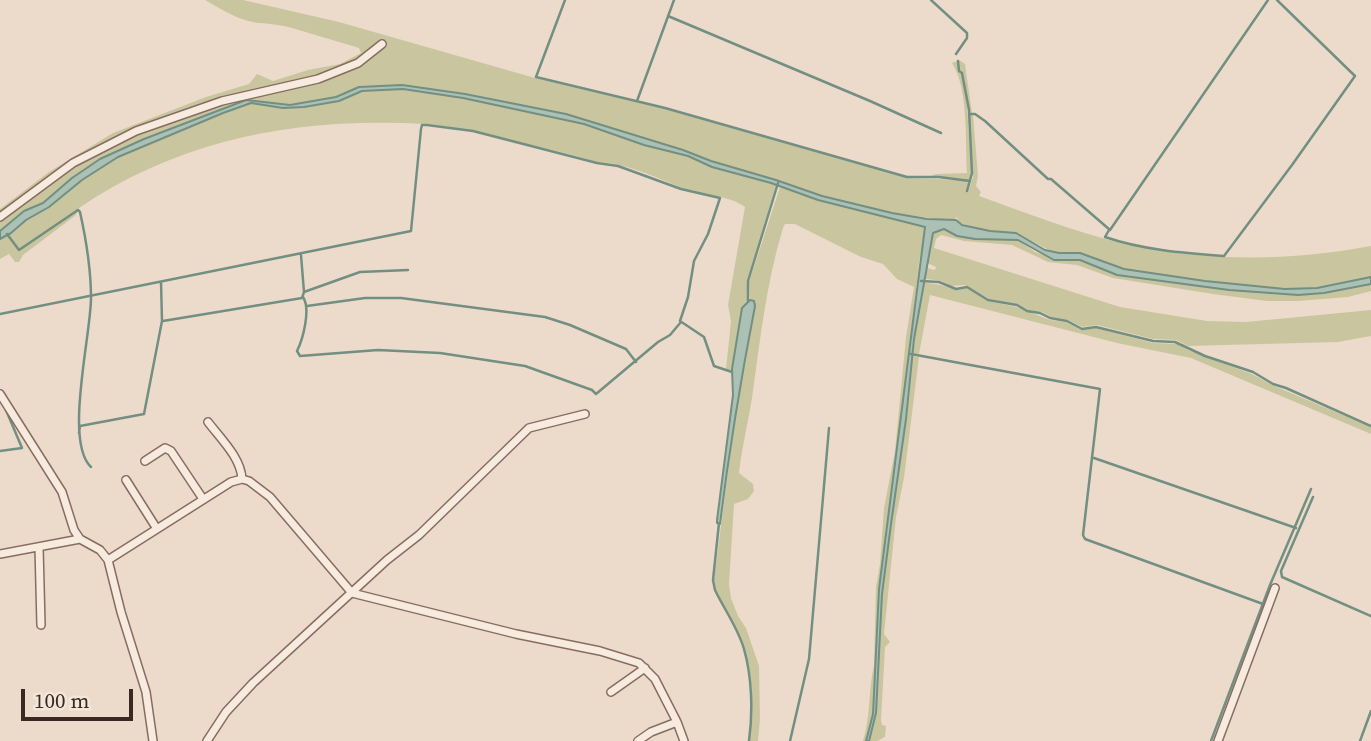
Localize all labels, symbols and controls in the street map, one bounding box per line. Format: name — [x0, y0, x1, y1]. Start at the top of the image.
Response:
scale bar — [24, 674, 136, 718]
text: 100 m — [34, 686, 89, 715]

